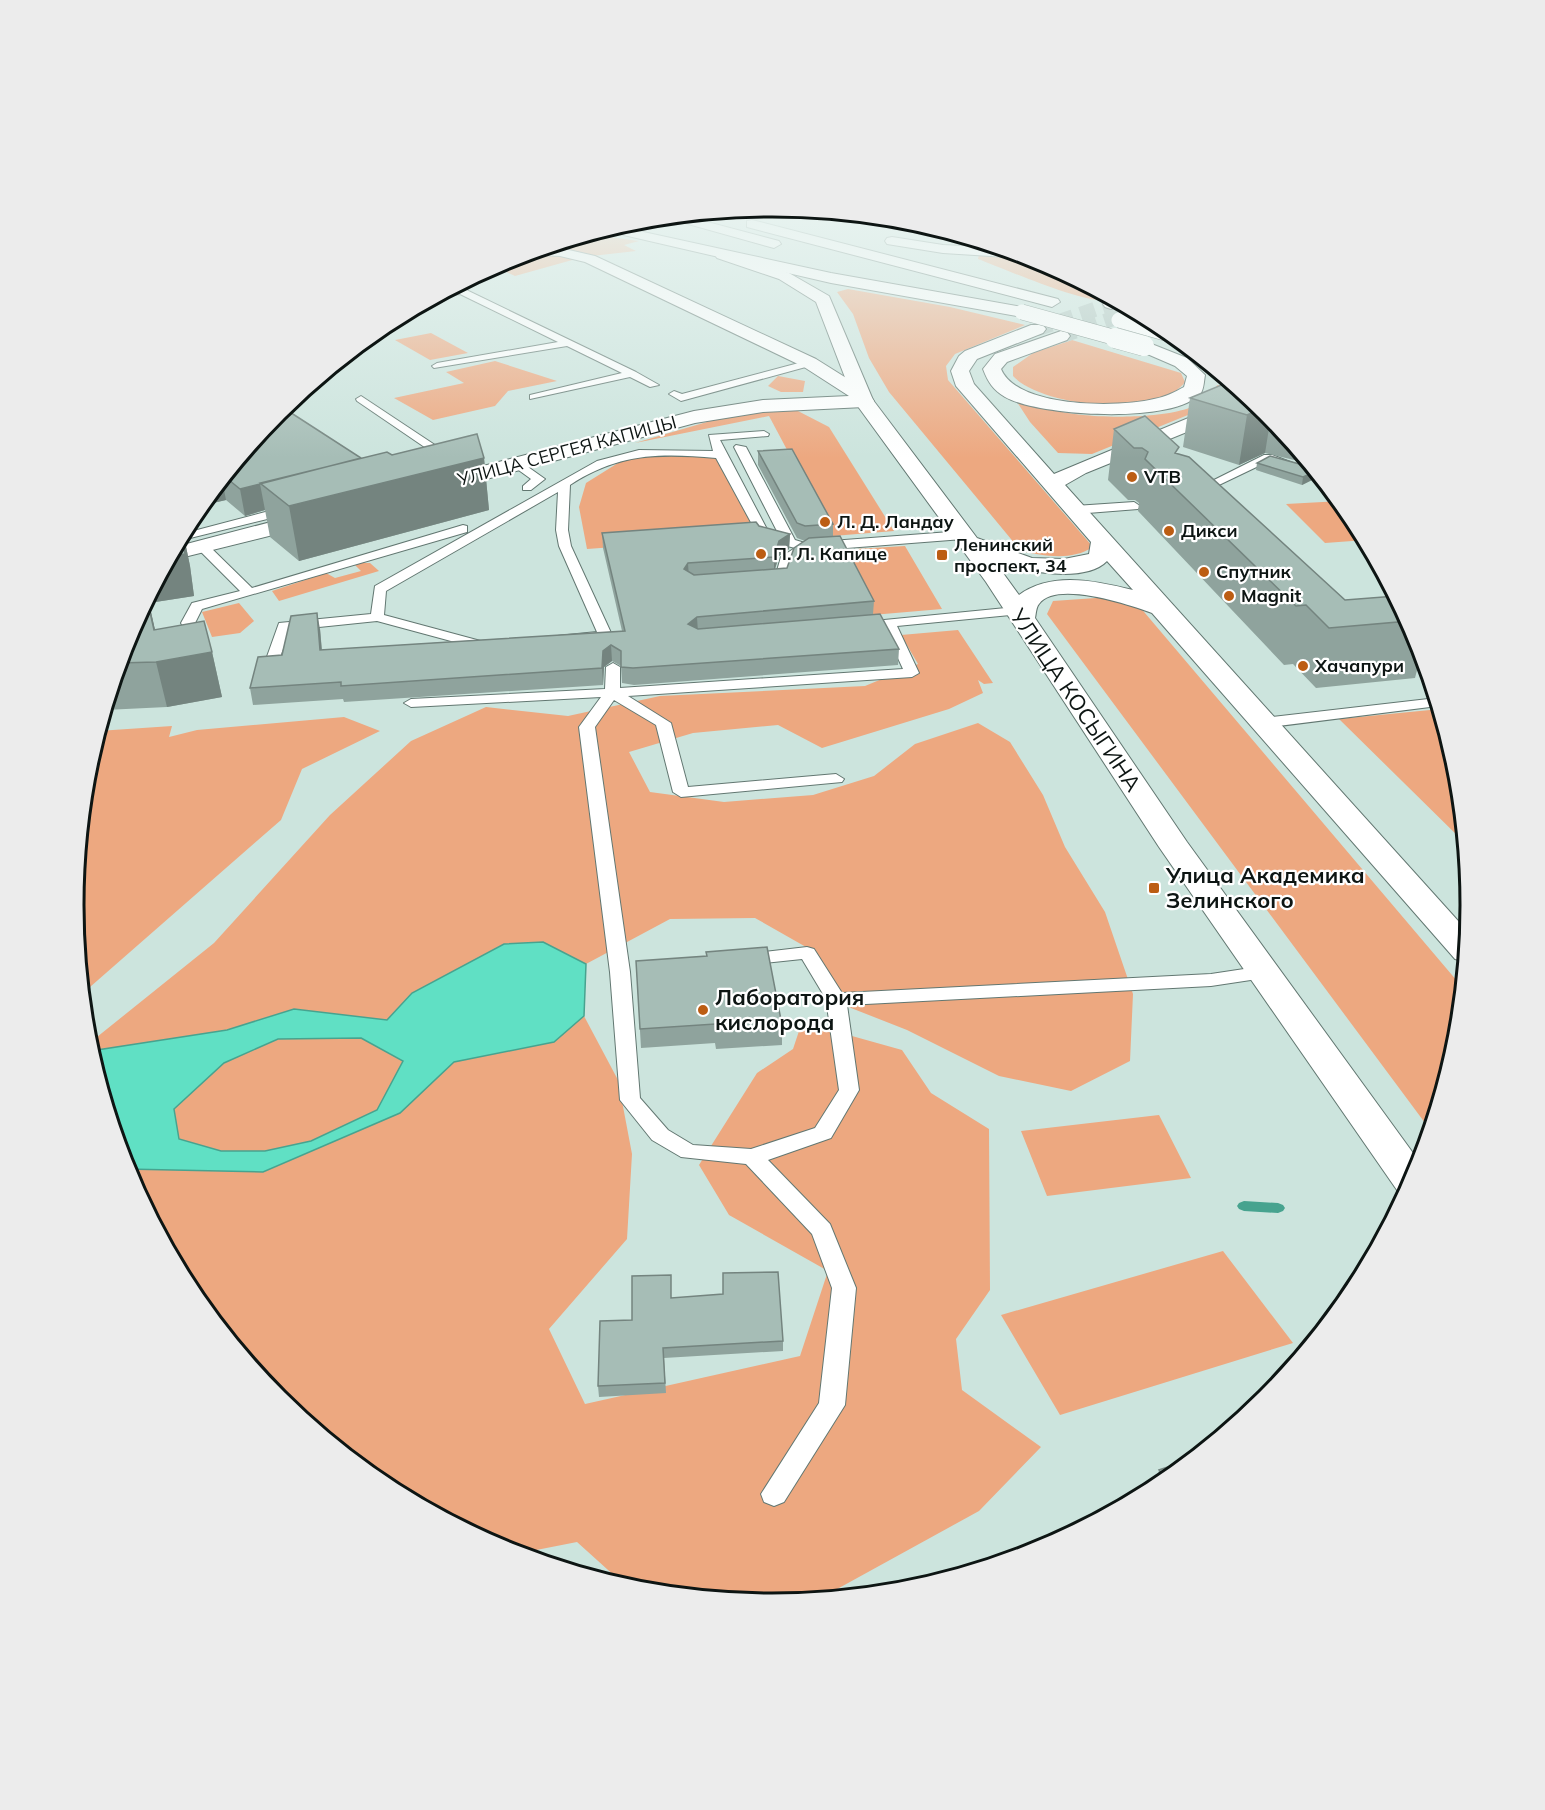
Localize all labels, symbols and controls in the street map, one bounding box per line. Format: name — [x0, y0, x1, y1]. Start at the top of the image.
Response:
street label: УЛИЦА СЕРГЕЯ КАПИЦЫ — [454, 410, 679, 491]
place label: VTB — [1143, 465, 1181, 488]
marker: VTB — [1125, 470, 1139, 484]
place label: Л. Д. Ландау — [837, 510, 954, 533]
marker: Л. Д. Ландау — [818, 515, 832, 529]
place label: Дикси — [1181, 519, 1238, 542]
marker: Дикси — [1162, 524, 1176, 538]
place label: Ленинский проспект, 34 — [954, 533, 1067, 577]
place label: П. Л. Капице — [773, 542, 887, 565]
marker: П. Л. Капице — [754, 547, 768, 561]
marker: Ленинский проспект, 34 — [935, 548, 949, 562]
place label: Спутник — [1216, 560, 1291, 583]
marker: Спутник — [1197, 565, 1211, 579]
place label: Magnit — [1241, 584, 1302, 607]
marker: Magnit — [1222, 589, 1236, 603]
street label: УЛИЦА КОСЫГИНА — [1004, 602, 1148, 797]
place label: Хачапури — [1314, 654, 1404, 677]
marker: Хачапури — [1296, 659, 1310, 673]
place label: Улица Академика Зелинского — [1165, 861, 1365, 914]
marker: Улица Академика Зелинского — [1147, 881, 1161, 895]
place label: Лаборатория кислорода — [715, 983, 864, 1036]
marker: Лаборатория кислорода — [696, 1003, 710, 1017]

